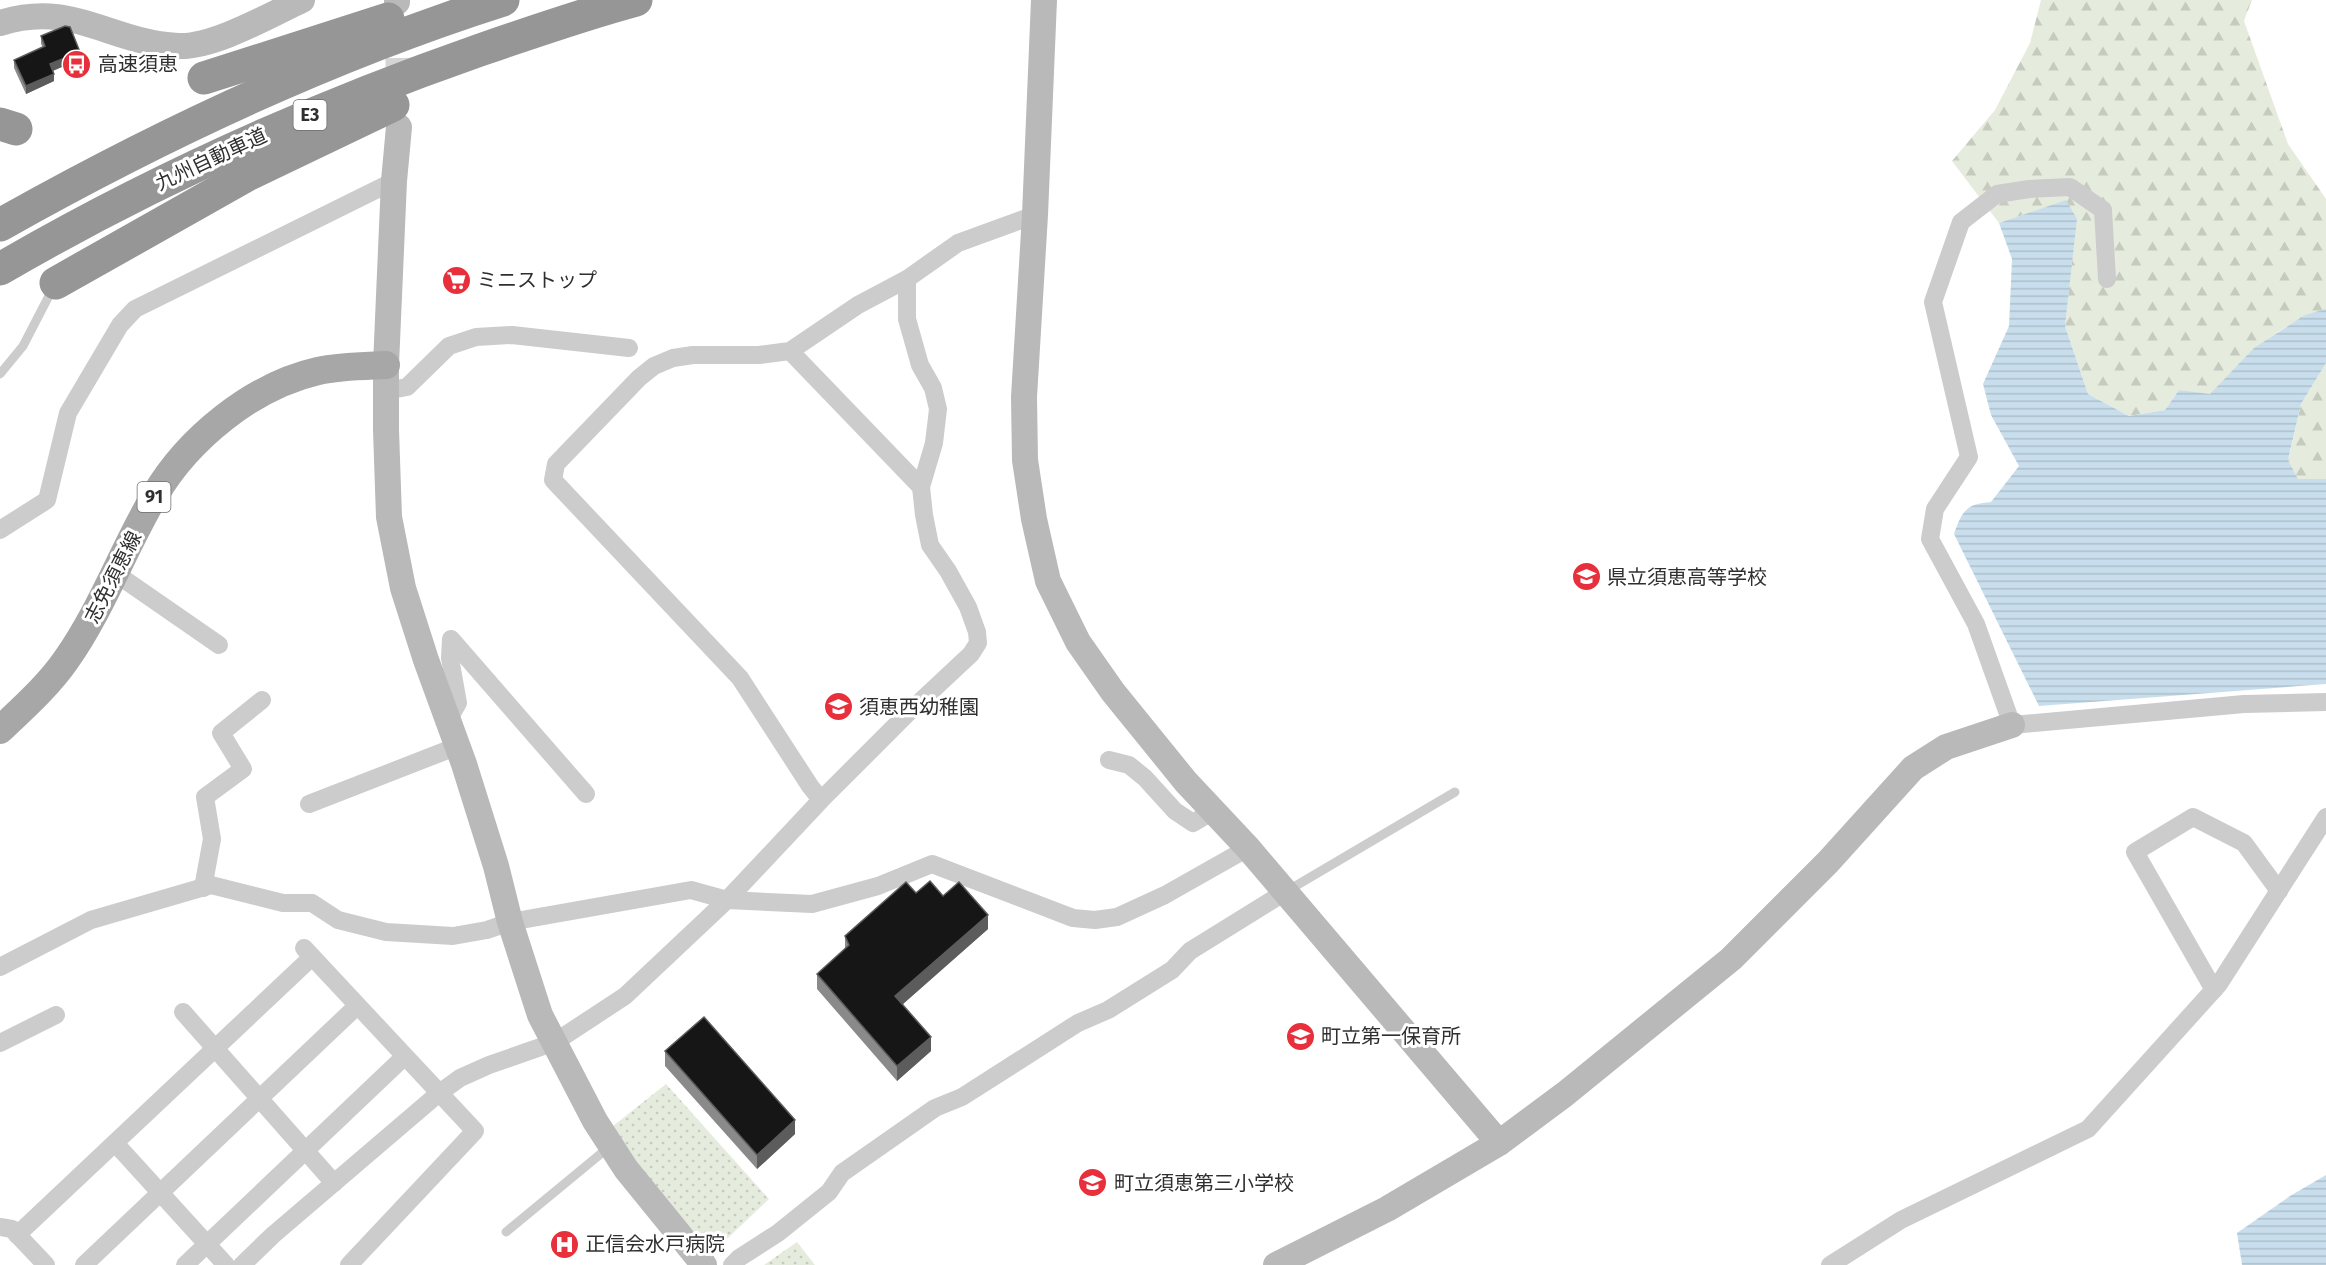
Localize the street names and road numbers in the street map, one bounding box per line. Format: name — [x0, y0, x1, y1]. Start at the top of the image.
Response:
road number: E3 — [294, 100, 326, 130]
street label: 九州自動車道 — [152, 123, 270, 195]
road number: 91 — [138, 482, 170, 512]
street label: 志免須恵線 — [80, 527, 146, 627]

